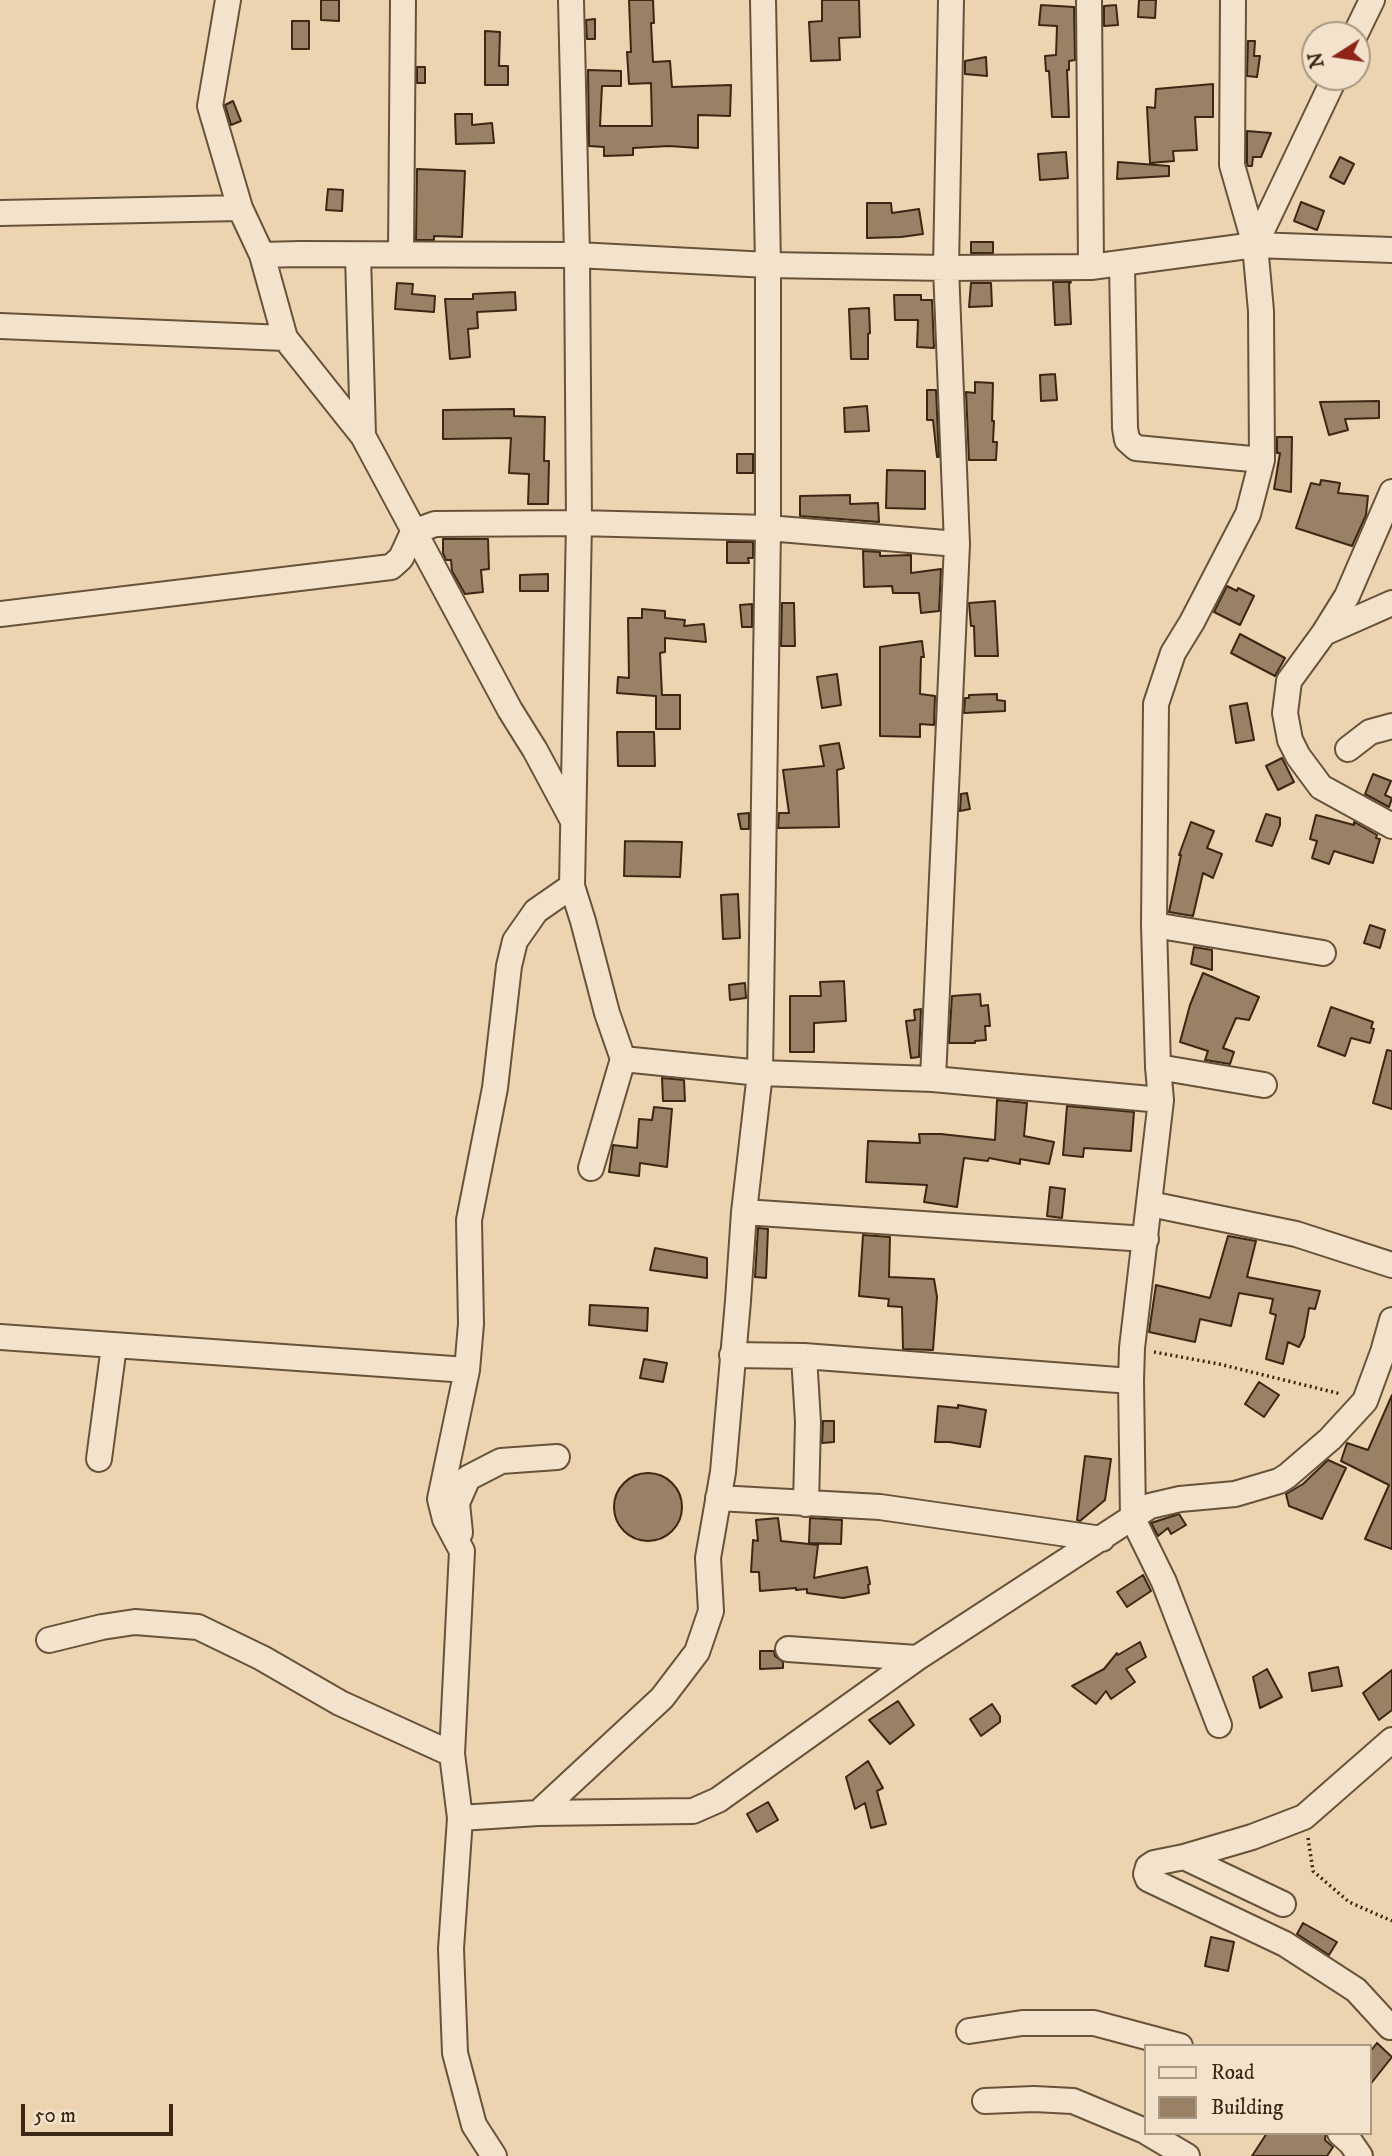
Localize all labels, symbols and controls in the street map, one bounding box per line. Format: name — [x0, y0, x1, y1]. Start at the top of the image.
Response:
north arrow — [1301, 21, 1371, 91]
text: N — [1304, 50, 1330, 70]
legend — [1144, 2044, 1371, 2135]
text: Road — [1211, 2060, 1255, 2086]
scale bar — [24, 2090, 177, 2134]
text: Building — [1211, 2095, 1283, 2121]
text: 50 m — [34, 2103, 76, 2129]

